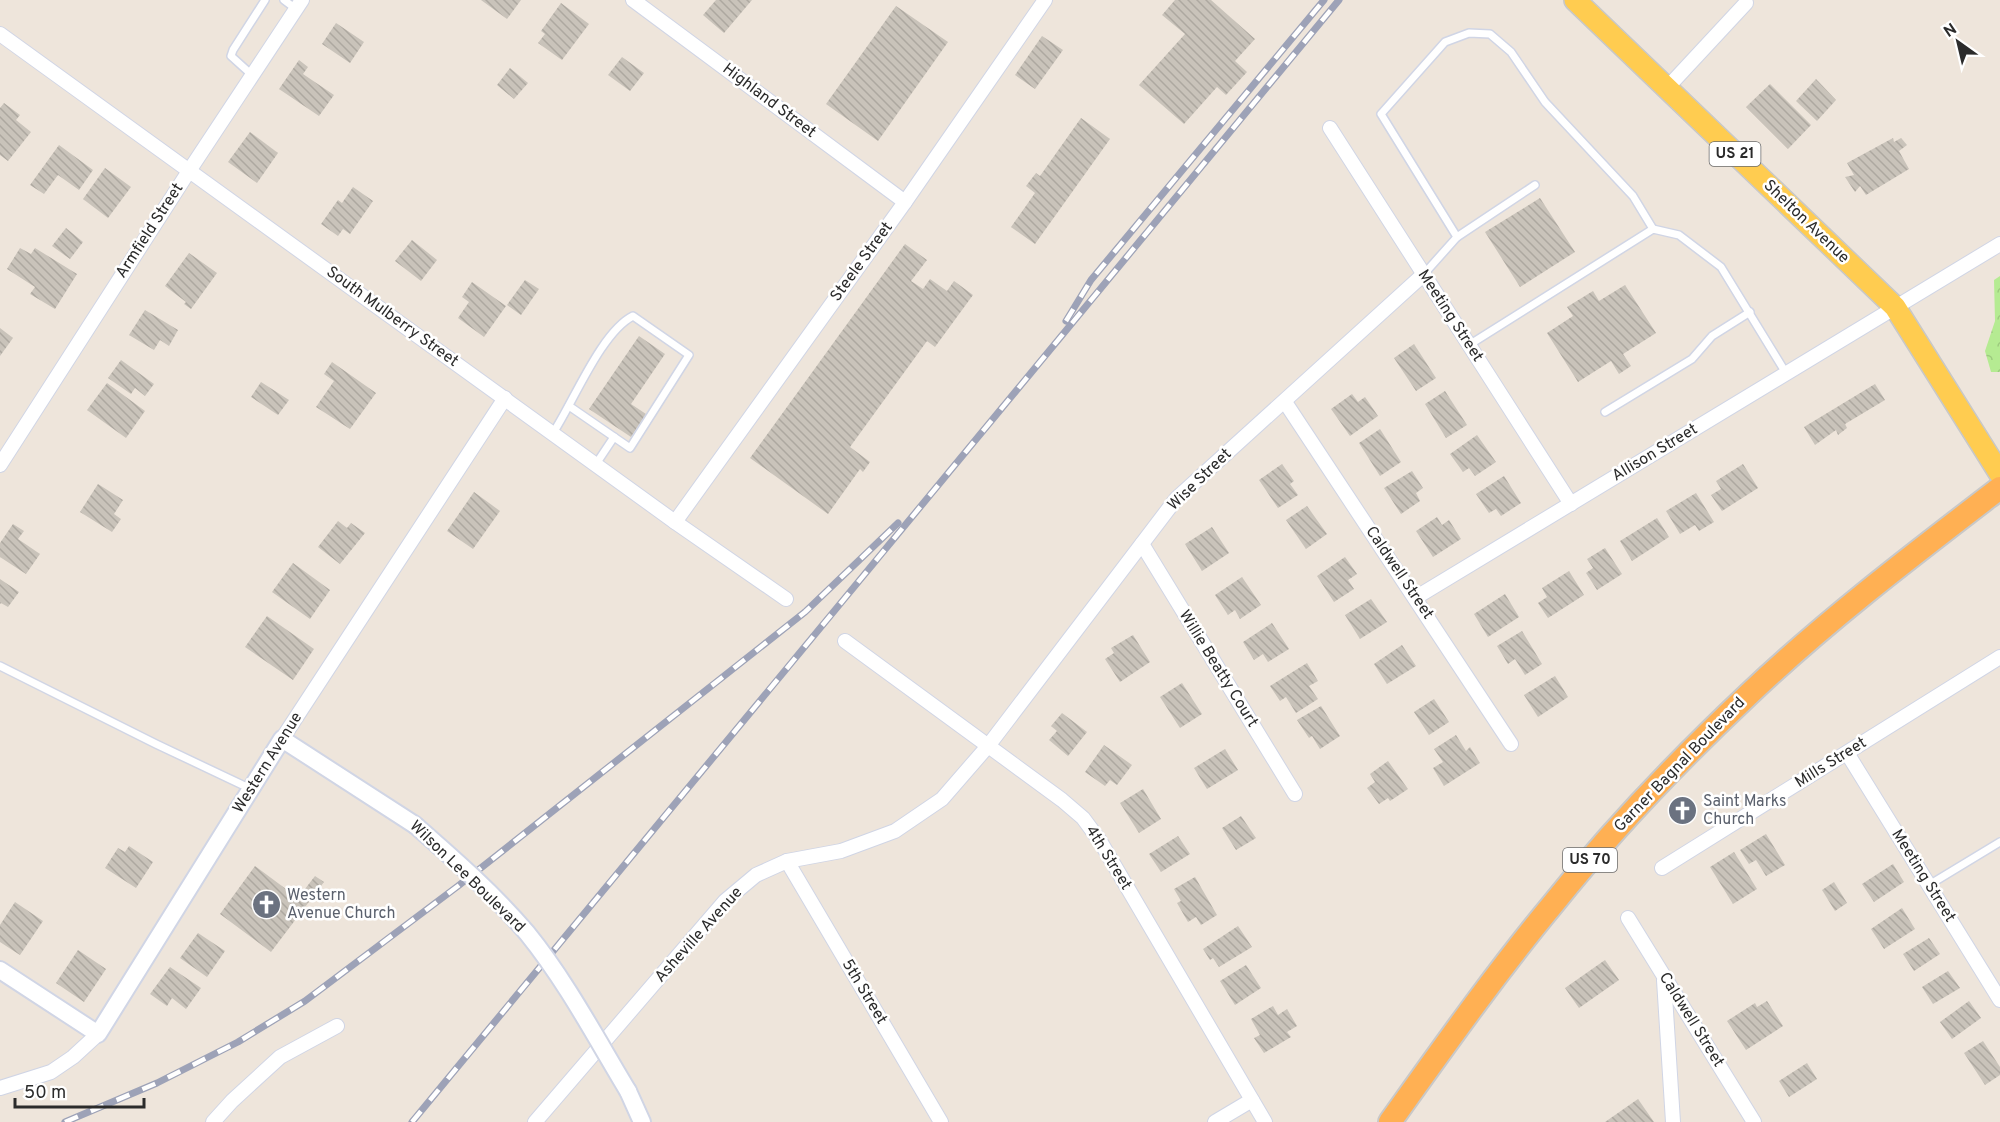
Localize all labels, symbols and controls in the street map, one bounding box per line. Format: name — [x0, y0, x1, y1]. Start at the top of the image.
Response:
north arrow — [1928, 12, 1988, 72]
text: N — [1940, 20, 1961, 43]
street label: Highland Street — [718, 59, 820, 143]
road number: US 21 — [1710, 142, 1760, 166]
street label: Shelton Avenue — [1759, 176, 1853, 268]
street label: Armfield Street — [112, 180, 188, 282]
street label: Steele Street — [826, 218, 898, 306]
street label: South Mulberry Street — [322, 262, 462, 372]
street label: Meeting Street — [1413, 266, 1487, 366]
street label: Allison Street — [1609, 420, 1701, 486]
street label: Wise Street — [1164, 445, 1236, 515]
street label: Caldwell Street — [1361, 523, 1437, 623]
street label: Willie Beatty Court — [1174, 607, 1262, 731]
street label: Garner Bagnal Boulevard — [1610, 693, 1750, 837]
street label: Western Avenue — [229, 709, 307, 817]
street label: Mills Street — [1792, 733, 1870, 793]
place label: Saint Marks Church — [1703, 792, 1786, 830]
church icon: Saint Marks Church — [1666, 795, 1698, 827]
street label: Wilson Lee Boulevard — [405, 817, 529, 937]
street label: 4th Street — [1080, 822, 1136, 894]
street label: Meeting Street — [1886, 826, 1960, 926]
road number: US 70 — [1563, 848, 1617, 872]
street label: Asheville Avenue — [651, 883, 747, 987]
place label: Western Avenue Church — [287, 886, 396, 924]
church icon: Western Avenue Church — [250, 889, 282, 921]
street label: 5th Street — [837, 956, 891, 1028]
street label: Caldwell Street — [1654, 969, 1728, 1071]
scale bar — [15, 1071, 144, 1109]
text: 50 m — [24, 1082, 66, 1105]

